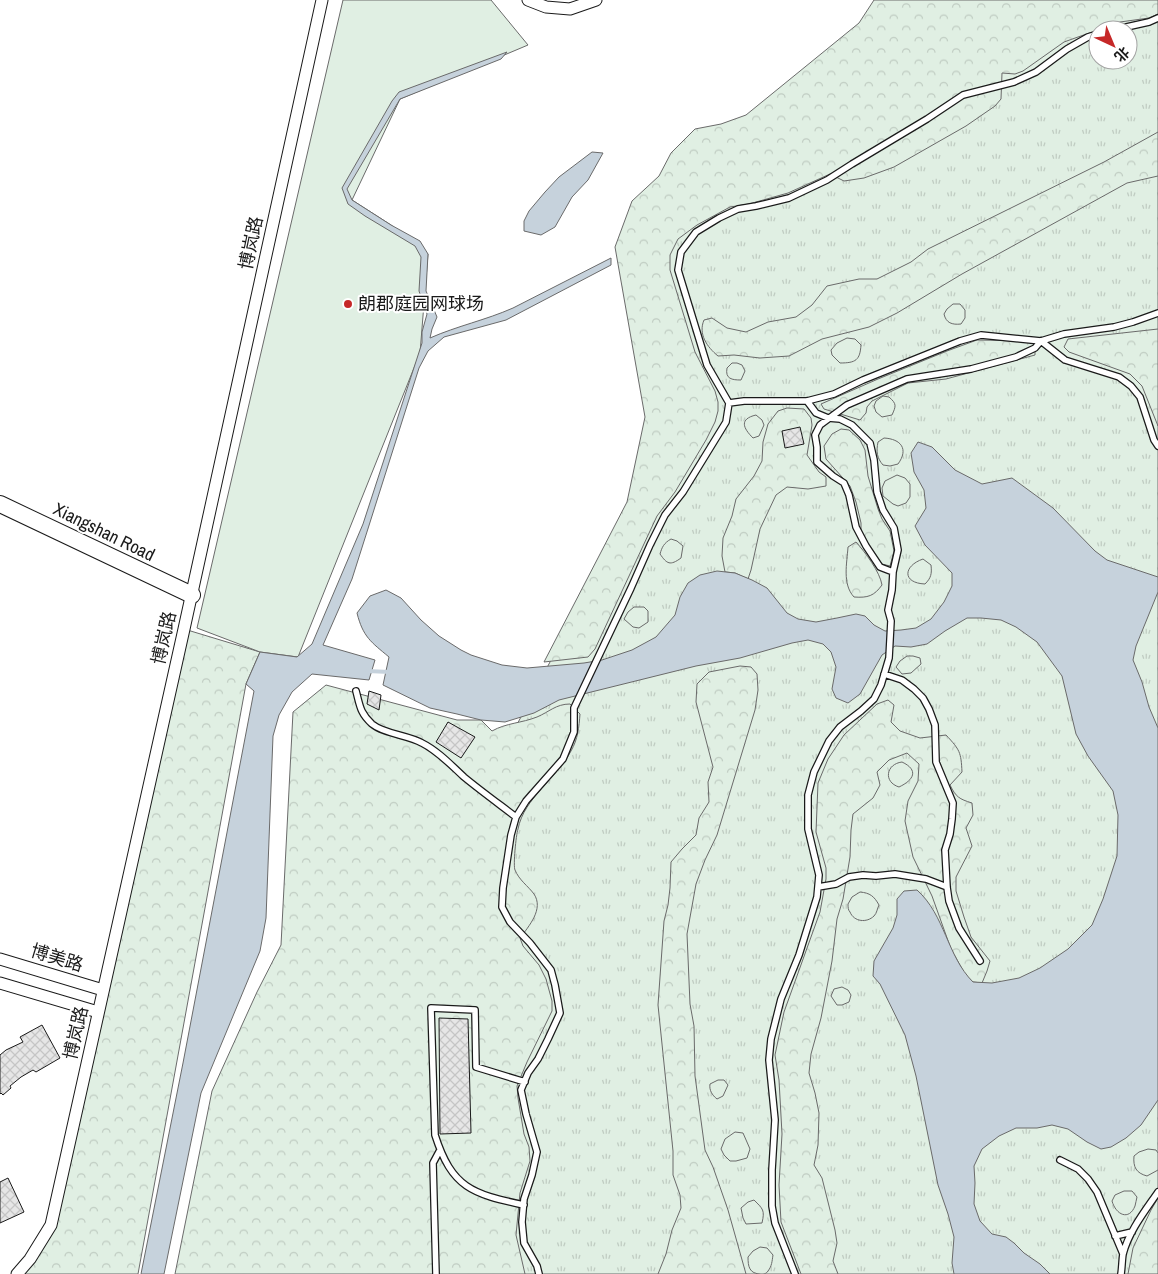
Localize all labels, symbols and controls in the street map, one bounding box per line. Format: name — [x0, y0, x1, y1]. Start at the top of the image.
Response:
north arrow — [1088, 20, 1138, 70]
text: 北 — [1111, 43, 1133, 66]
street label: 博岚路 — [233, 214, 268, 272]
place label: 朗郡庭园网球场 — [358, 291, 484, 316]
marker: 朗郡庭园网球场 — [342, 298, 354, 310]
street label: Xiangshan Road — [49, 496, 159, 567]
street label: 博岚路 — [145, 609, 182, 667]
street label: 博美路 — [28, 938, 87, 977]
street label: 博岚路 — [57, 1004, 94, 1062]

